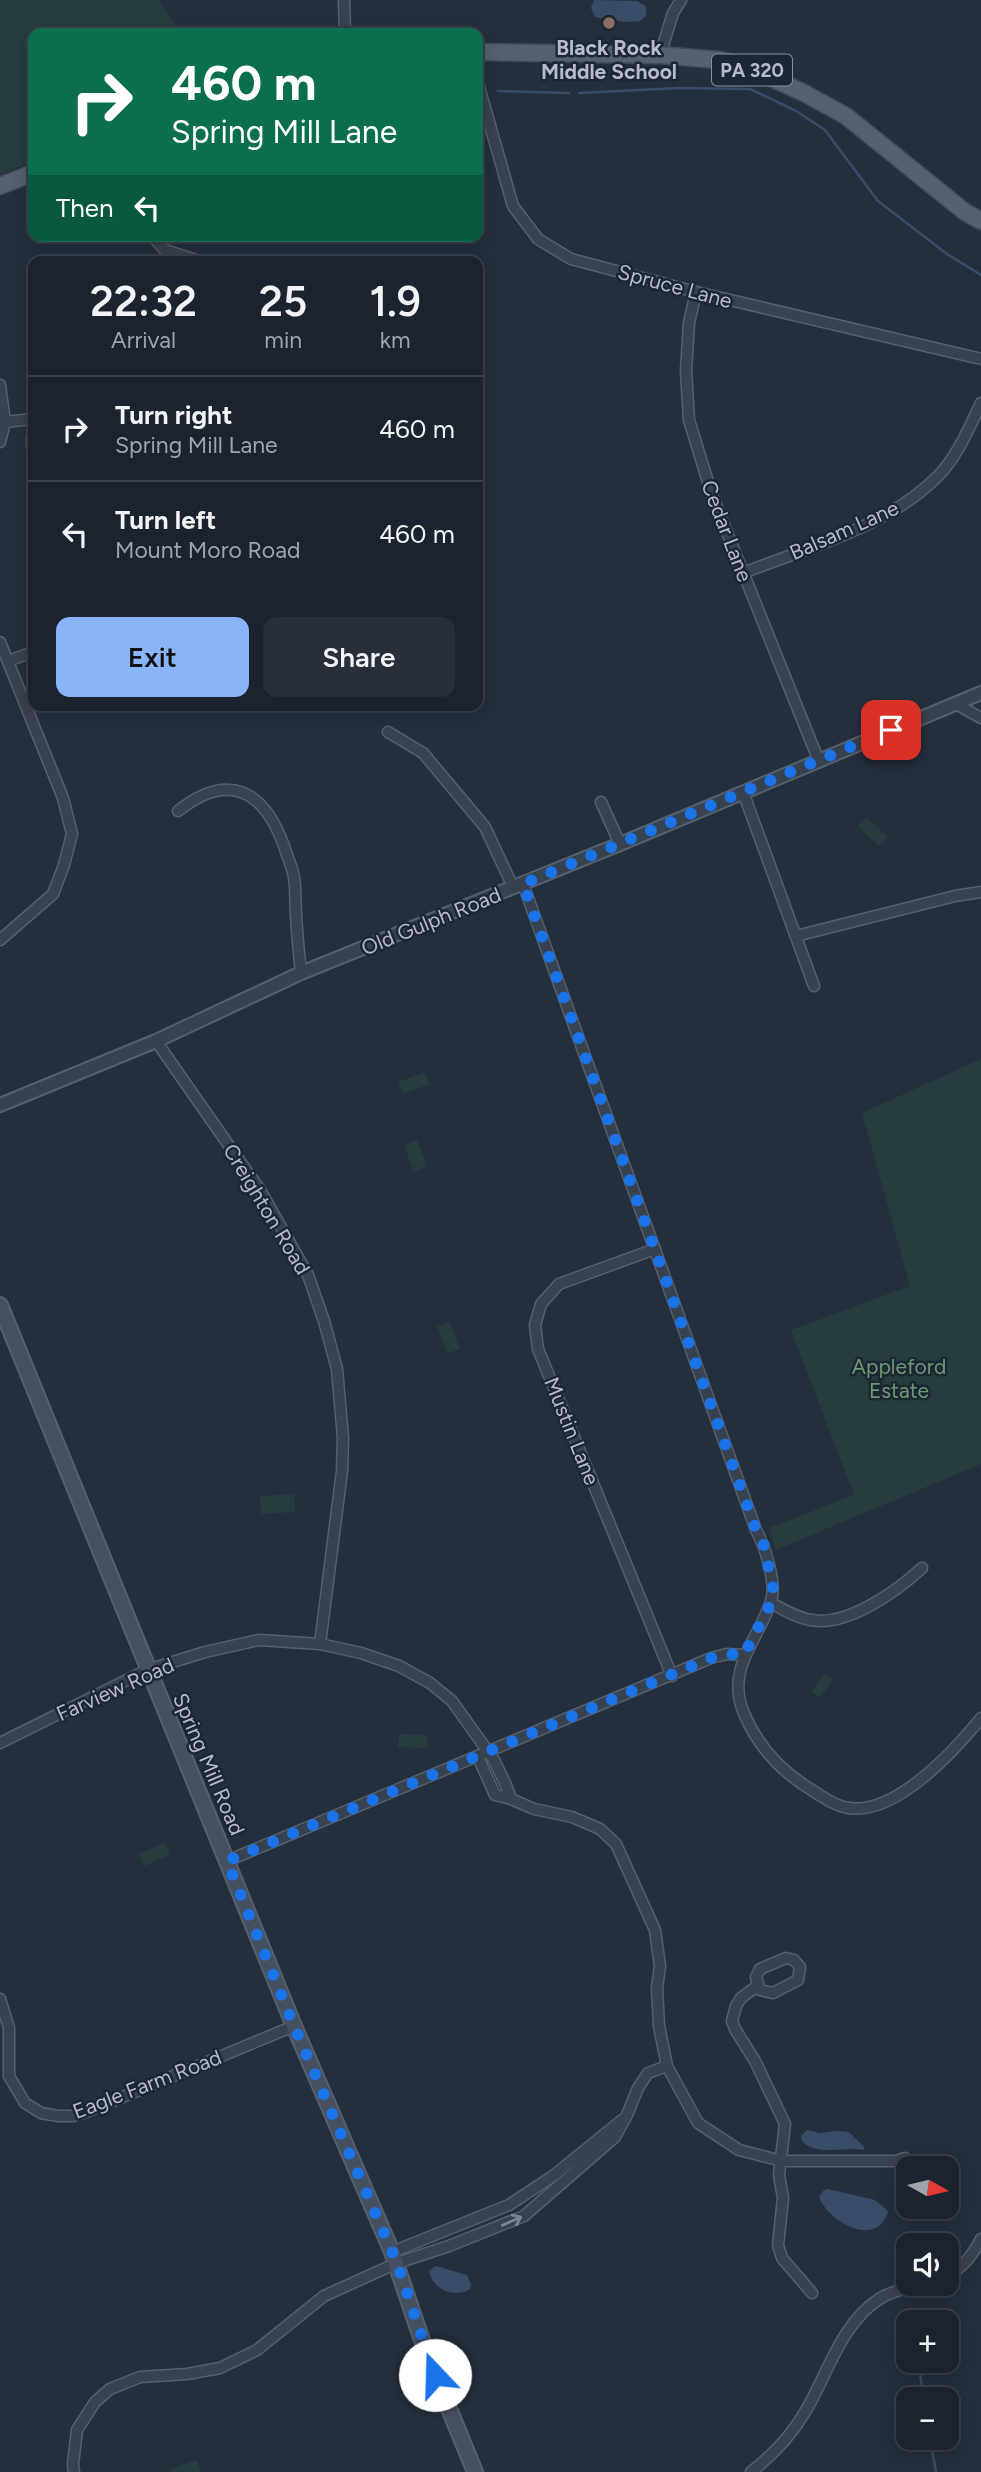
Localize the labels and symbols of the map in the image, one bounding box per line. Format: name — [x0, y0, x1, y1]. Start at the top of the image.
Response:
marker: Black Rock Middle School — [601, 15, 617, 31]
place label: Black Rock Middle School — [541, 35, 677, 84]
road number: PA 320 — [712, 54, 792, 86]
street label: Spruce Lane — [615, 259, 735, 313]
street label: Cedar Lane — [696, 477, 758, 585]
street label: Balsam Lane — [786, 495, 902, 565]
pin — [861, 700, 921, 760]
street label: Old Gulph Road — [358, 882, 504, 960]
street label: Creighton Road — [218, 1139, 316, 1279]
park label: Appleford Estate — [852, 1354, 946, 1403]
street label: Mustin Lane — [539, 1374, 605, 1488]
street label: Farview Road — [52, 1652, 178, 1726]
street label: Spring Mill Road — [168, 1689, 250, 1839]
street label: Eagle Farm Road — [69, 2044, 225, 2124]
north arrow — [896, 2156, 959, 2219]
one-way arrow — [501, 2214, 522, 2227]
position arrow — [398, 2338, 472, 2412]

